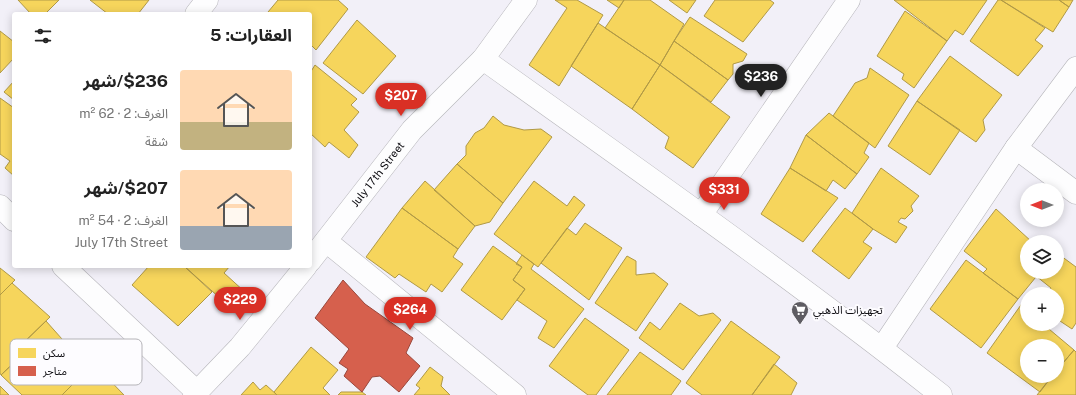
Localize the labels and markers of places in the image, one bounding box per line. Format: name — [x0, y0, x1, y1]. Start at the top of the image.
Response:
pin: $236 — [737, 64, 785, 98]
pin: $207 — [377, 83, 425, 117]
pin: $331 — [700, 177, 748, 211]
pin: $229 — [216, 287, 264, 321]
pin: $264 — [386, 297, 434, 331]
supermarket icon: تجهيزات الذهبي — [790, 300, 810, 325]
place label: تجهيزات الذهبي — [813, 304, 883, 320]

